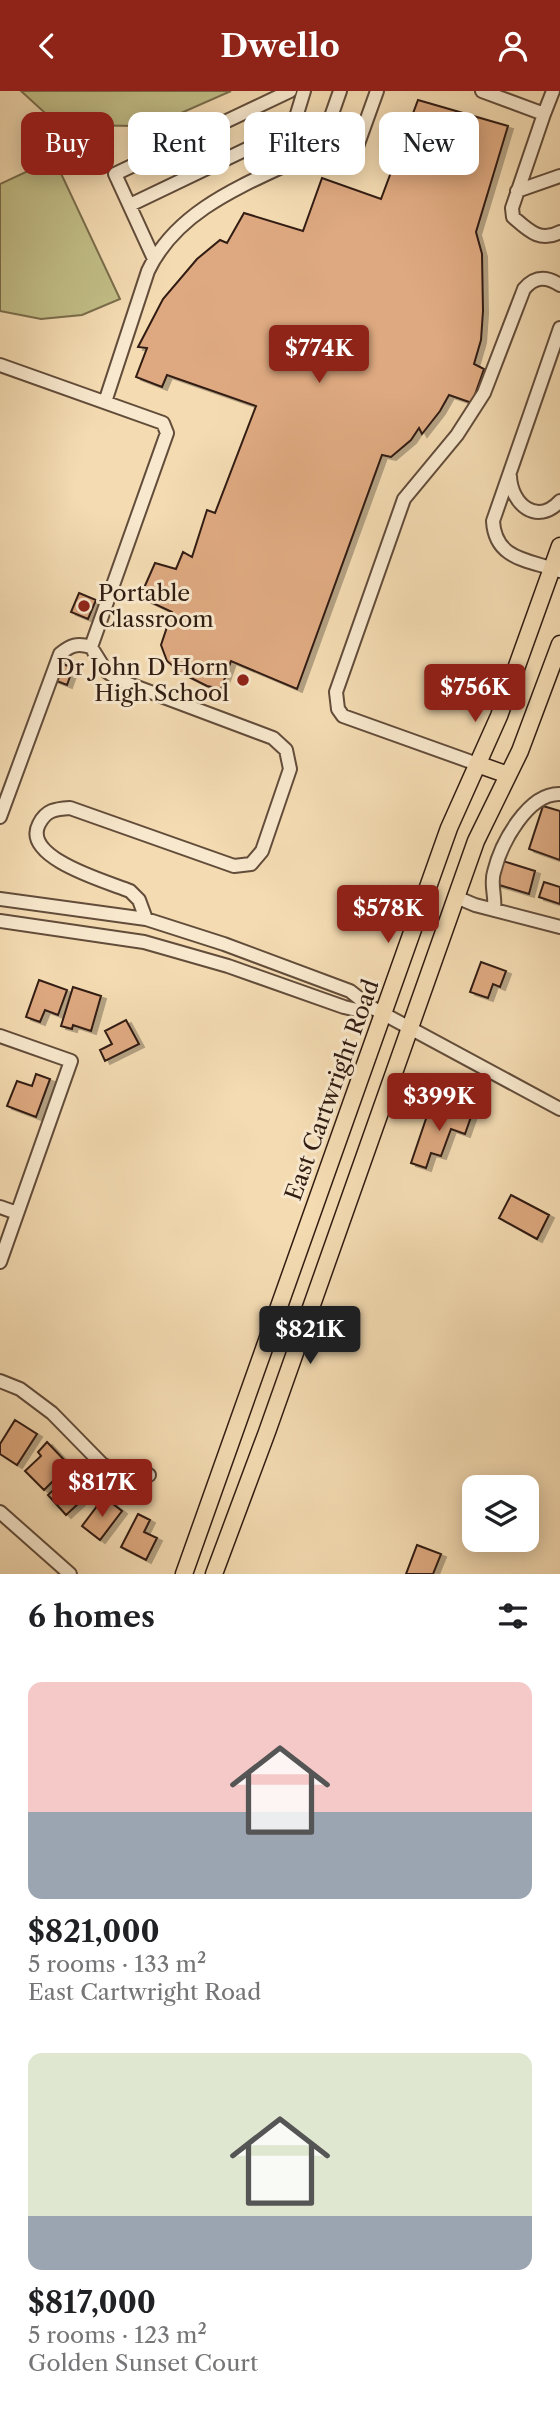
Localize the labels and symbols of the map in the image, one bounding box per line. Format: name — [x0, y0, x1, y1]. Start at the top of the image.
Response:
pin: $774K — [270, 325, 368, 385]
place label: Portable Classroom — [98, 579, 214, 633]
marker: Portable Classroom — [76, 598, 92, 614]
place label: Dr John D Horn High School — [56, 653, 229, 707]
pin: $756K — [426, 665, 524, 724]
marker: Dr John D Horn High School — [235, 672, 251, 688]
pin: $578K — [339, 885, 437, 945]
street label: East Cartwright Road — [279, 976, 385, 1204]
pin: $399K — [390, 1073, 488, 1133]
pin: $821K — [261, 1307, 359, 1366]
pin: $817K — [53, 1459, 151, 1519]

